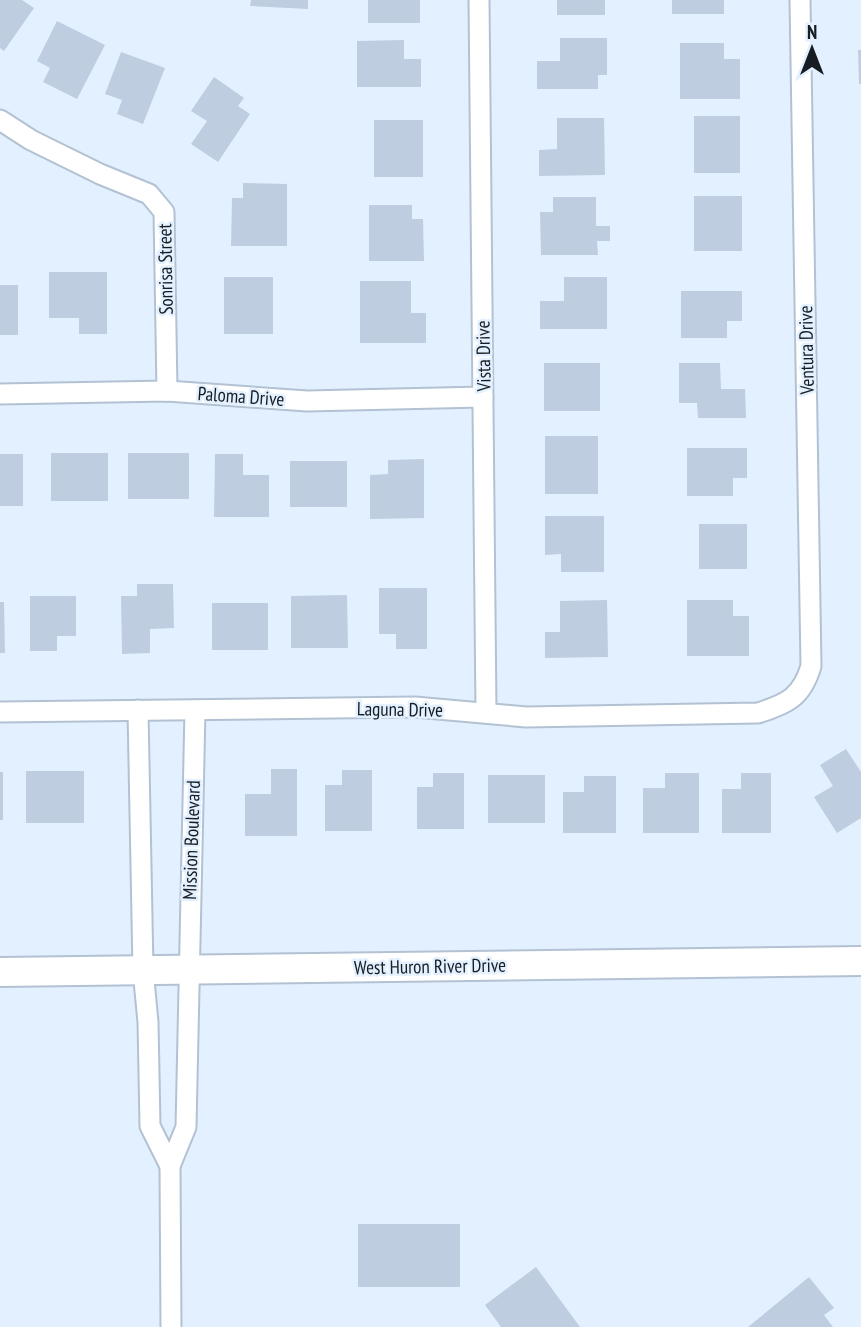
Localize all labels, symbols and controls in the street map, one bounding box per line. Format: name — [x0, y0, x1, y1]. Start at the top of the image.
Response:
north arrow — [777, 14, 847, 84]
text: N — [807, 20, 817, 44]
street label: Sonrisa Street — [152, 222, 178, 315]
street label: Ventura Drive — [793, 305, 819, 396]
street label: Vista Drive — [470, 320, 496, 393]
street label: Paloma Drive — [197, 381, 285, 411]
street label: Laguna Drive — [357, 696, 443, 722]
street label: Mission Boulevard — [177, 780, 205, 900]
street label: West Huron River Drive — [354, 953, 506, 979]

